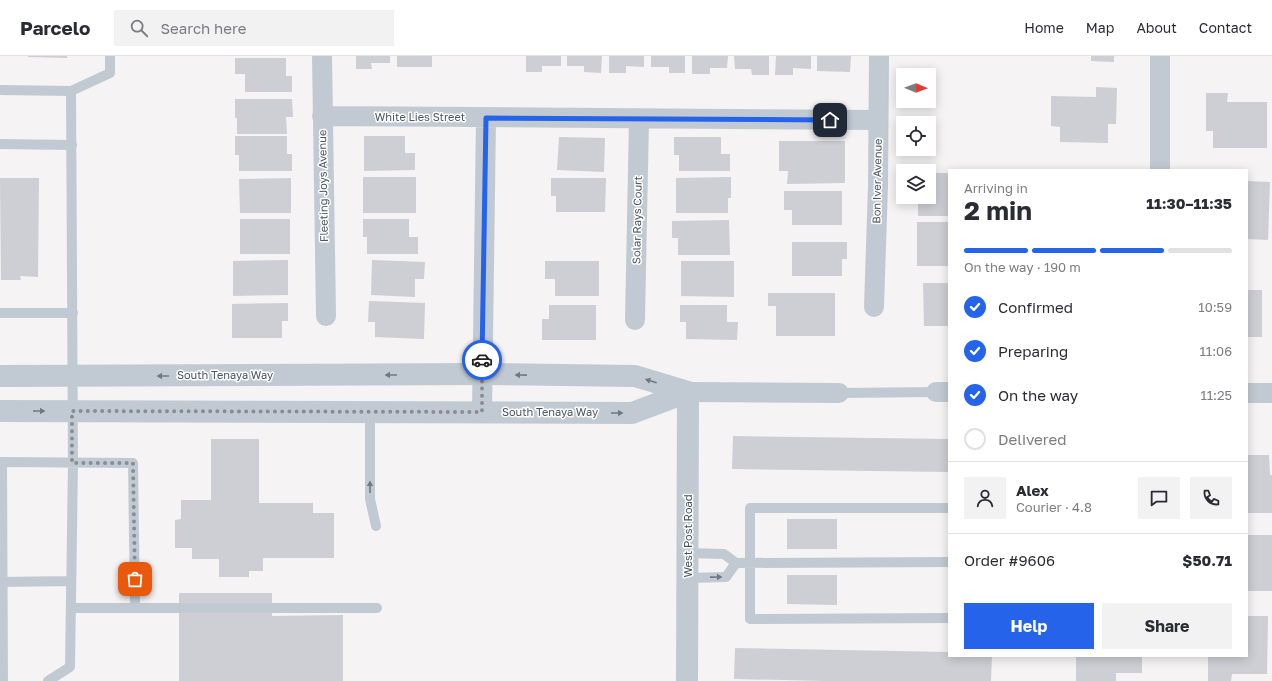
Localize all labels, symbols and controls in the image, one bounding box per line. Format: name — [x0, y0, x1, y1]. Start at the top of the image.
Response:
search box — [114, 10, 394, 46]
text: Parcelo — [20, 16, 90, 39]
icon: search — [128, 17, 150, 39]
text: Search here — [160, 19, 246, 37]
text: Home — [1024, 19, 1064, 36]
text: Map — [1086, 19, 1114, 36]
text: About — [1136, 19, 1177, 36]
text: Contact — [1199, 19, 1252, 36]
north arrow — [896, 68, 936, 108]
map controls — [896, 68, 936, 204]
pin — [813, 103, 847, 137]
icon: home — [819, 109, 841, 131]
street label: White Lies Street — [375, 110, 465, 123]
button: locate — [896, 116, 936, 156]
street label: Fleeting Joys Avenue — [315, 130, 330, 242]
street label: Bon Iver Avenue — [869, 138, 884, 224]
button: layers — [896, 164, 936, 204]
street label: Solar Rays Court — [629, 176, 644, 264]
text: Arriving in — [964, 180, 1028, 196]
text: 11:30–11:35 — [1146, 194, 1232, 212]
text: 2 min — [964, 195, 1032, 226]
text: On the way · 190 m — [964, 259, 1081, 275]
icon: check — [964, 296, 986, 318]
text: Confirmed — [998, 298, 1073, 316]
text: 10:59 — [1198, 299, 1232, 315]
courier — [462, 340, 502, 380]
icon: check — [964, 340, 986, 362]
text: Preparing — [998, 342, 1068, 360]
text: 11:06 — [1200, 343, 1232, 359]
icon: car — [471, 349, 493, 371]
street label: South Tenaya Way — [177, 368, 273, 381]
one-way arrow — [515, 371, 527, 378]
one-way arrow — [384, 372, 397, 378]
one-way arrow — [156, 373, 169, 379]
one-way arrow — [644, 377, 656, 383]
icon: check — [964, 384, 986, 406]
text: On the way — [998, 386, 1078, 404]
text: 11:25 — [1200, 387, 1232, 403]
street label: South Tenaya Way — [502, 405, 598, 418]
one-way arrow — [33, 408, 46, 414]
one-way arrow — [611, 410, 624, 416]
text: Delivered — [998, 430, 1066, 448]
button: person — [964, 477, 1006, 519]
button: chat — [1138, 477, 1180, 519]
button: phone — [1190, 477, 1232, 519]
one-way arrow — [367, 480, 373, 493]
text: Alex — [1016, 481, 1049, 499]
street label: West Post Road — [681, 494, 694, 578]
text: Courier · 4.8 — [1016, 499, 1092, 515]
text: Order #9606 — [964, 551, 1055, 569]
text: $50.71 — [1182, 551, 1232, 569]
pin — [118, 562, 152, 596]
icon: bag — [124, 568, 146, 590]
one-way arrow — [710, 574, 723, 580]
button: Help — [964, 603, 1094, 649]
button: Share — [1102, 603, 1232, 649]

